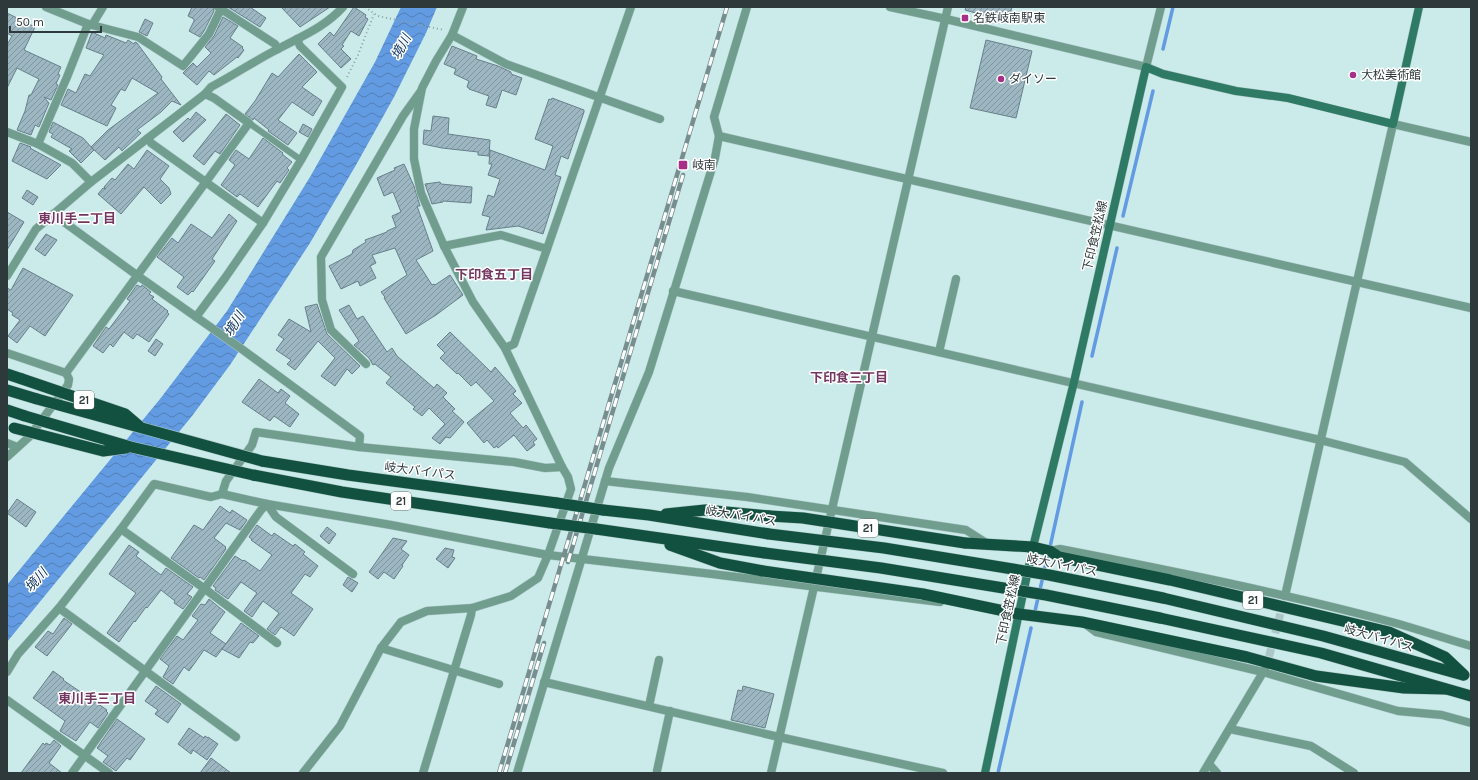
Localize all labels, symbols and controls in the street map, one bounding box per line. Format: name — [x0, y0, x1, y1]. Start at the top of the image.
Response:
scale bar — [10, 8, 101, 34]
place label: 名鉄岐南駅東 — [973, 11, 1045, 25]
marker: 名鉄岐南駅東 — [960, 13, 970, 23]
text: 50 m — [16, 15, 44, 29]
water label: 境川 — [388, 30, 415, 62]
place label: 大松美術館 — [1361, 68, 1421, 82]
marker: 大松美術館 — [1348, 70, 1358, 80]
place label: ダイソー — [1009, 72, 1057, 86]
marker: ダイソー — [996, 74, 1006, 84]
place label: 岐南 — [692, 158, 716, 172]
marker: 岐南 — [677, 159, 689, 171]
street label: 下印食笠松線 — [1080, 199, 1110, 273]
district label: 東川手二丁目 — [38, 211, 116, 226]
district label: 下印食五丁目 — [455, 267, 533, 282]
water label: 境川 — [221, 307, 248, 339]
district label: 下印食三丁目 — [810, 370, 888, 385]
road number: 21 — [74, 391, 94, 409]
street label: 岐大バイパス — [384, 460, 456, 482]
road number: 21 — [391, 492, 411, 510]
street label: 岐大バイパス — [704, 503, 778, 529]
road number: 21 — [858, 519, 878, 537]
street label: 岐大バイパス — [1025, 551, 1099, 579]
water label: 境川 — [22, 564, 51, 595]
street label: 下印食笠松線 — [994, 573, 1022, 647]
road number: 21 — [1243, 591, 1263, 609]
street label: 岐大バイパス — [1343, 621, 1415, 655]
district label: 東川手三丁目 — [58, 691, 136, 706]

